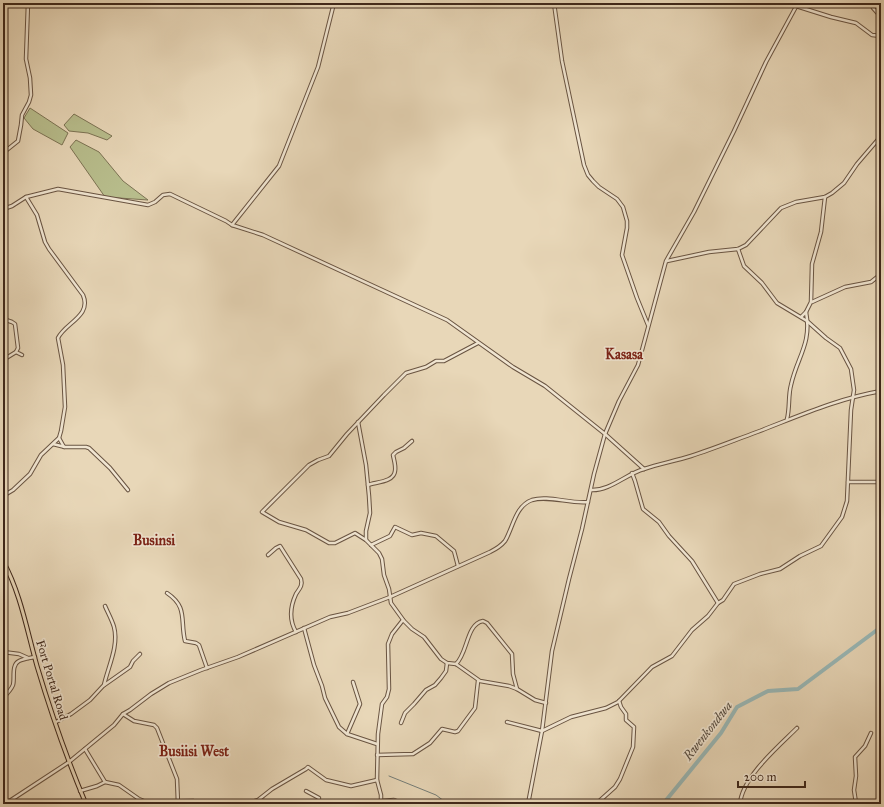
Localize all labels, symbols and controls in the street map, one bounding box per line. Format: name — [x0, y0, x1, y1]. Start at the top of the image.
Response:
district label: Kasasa — [605, 346, 644, 363]
district label: Businsi — [133, 532, 175, 549]
street label: Fort Portal Road — [33, 638, 71, 722]
water label: Rwenkondwa — [679, 698, 736, 765]
district label: Busiisi West — [159, 743, 229, 760]
scale bar — [738, 763, 805, 789]
text: 200 m — [744, 770, 777, 784]

